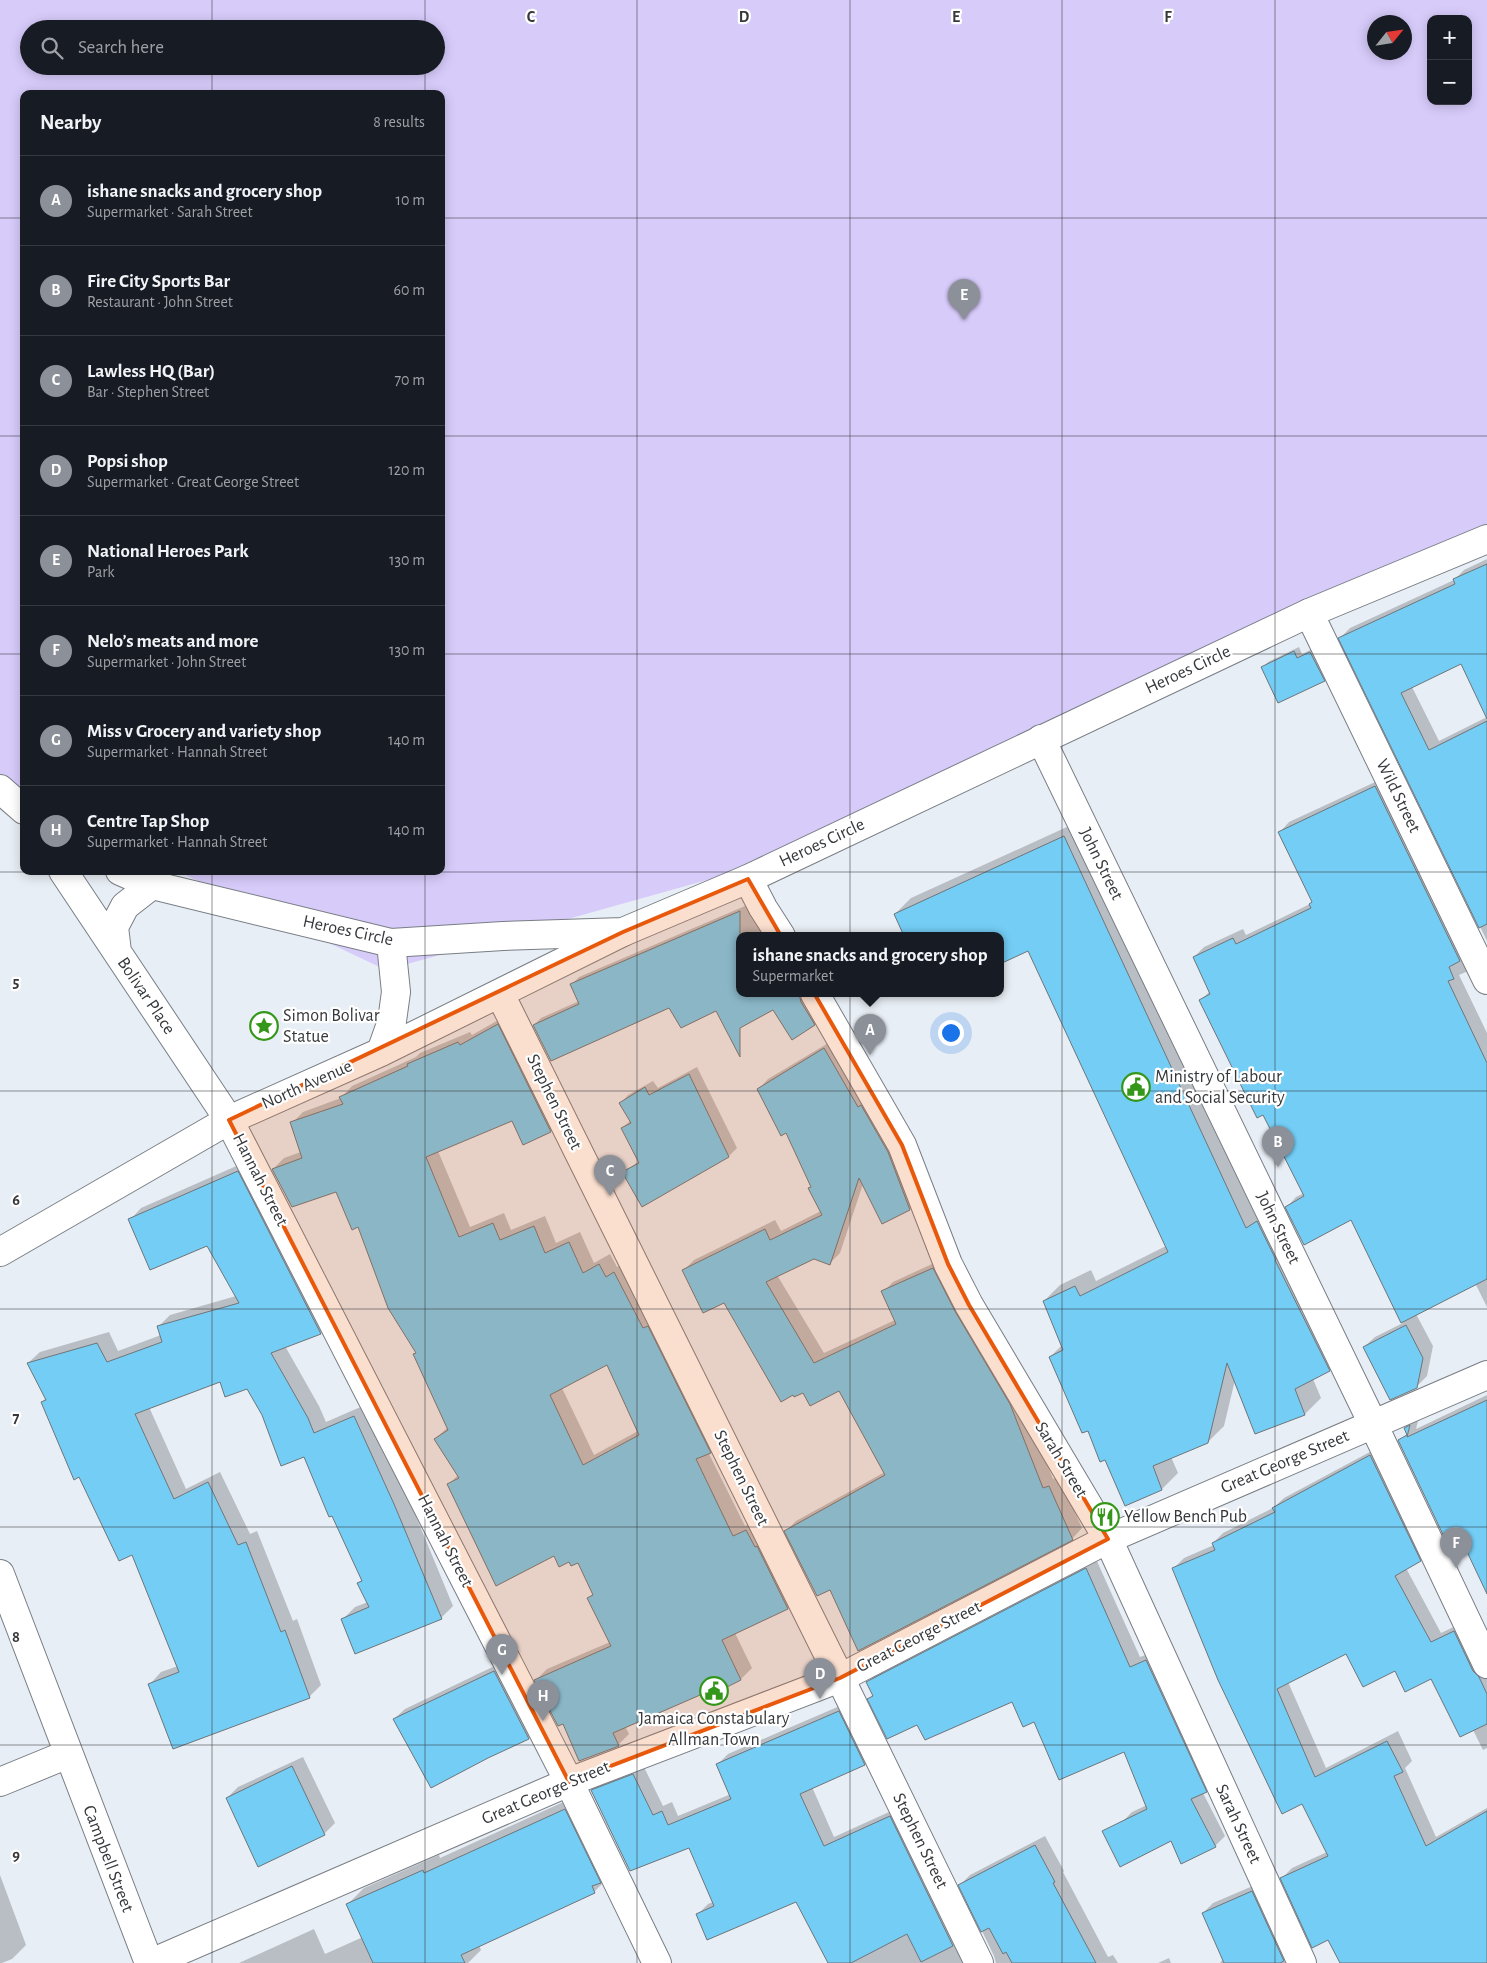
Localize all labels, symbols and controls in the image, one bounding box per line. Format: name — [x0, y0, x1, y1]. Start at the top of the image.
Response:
text: C — [527, 9, 536, 25]
text: D — [739, 9, 750, 25]
text: E — [952, 9, 960, 25]
text: F — [1164, 9, 1172, 25]
north arrow — [1367, 15, 1412, 60]
map controls — [1427, 15, 1472, 105]
button: + — [1427, 15, 1472, 60]
search box — [20, 20, 445, 75]
icon: search — [38, 34, 66, 62]
text: Search here — [78, 38, 164, 57]
button: − — [1427, 60, 1472, 105]
text: Nearby — [40, 112, 101, 133]
text: 8 results — [373, 114, 425, 130]
text: ishane snacks and grocery shop — [87, 182, 322, 201]
text: A — [51, 192, 61, 208]
text: 10 m — [396, 192, 425, 208]
text: Supermarket · Sarah Street — [87, 204, 253, 220]
text: Fire City Sports Bar — [87, 272, 230, 291]
pin: E — [948, 279, 980, 320]
text: B — [51, 282, 61, 298]
text: 60 m — [394, 282, 425, 298]
text: Restaurant · John Street — [87, 294, 233, 310]
text: Lawless HQ (Bar) — [87, 362, 215, 381]
text: C — [52, 372, 60, 388]
text: 70 m — [394, 372, 425, 388]
text: Bar · Stephen Street — [87, 384, 209, 400]
text: Popsi shop — [87, 452, 168, 471]
text: D — [51, 462, 61, 478]
text: 120 m — [388, 462, 425, 478]
text: Supermarket · Great George Street — [87, 474, 299, 490]
text: National Heroes Park — [87, 542, 249, 561]
text: E — [52, 552, 60, 568]
text: 130 m — [389, 552, 425, 568]
text: Park — [87, 564, 115, 580]
text: Nelo’s meats and more — [87, 632, 259, 651]
text: F — [52, 642, 60, 658]
text: 130 m — [389, 642, 425, 658]
street label: Heroes Circle — [1143, 642, 1233, 698]
text: Supermarket · John Street — [87, 654, 246, 670]
text: Miss v Grocery and variety shop — [87, 722, 321, 741]
text: G — [51, 732, 61, 748]
text: 140 m — [388, 732, 425, 748]
text: Supermarket · Hannah Street — [87, 744, 267, 760]
street label: Wild Street — [1372, 756, 1424, 836]
text: Centre Tap Shop — [87, 812, 209, 831]
street label: Heroes Circle — [777, 815, 867, 871]
text: H — [50, 822, 62, 838]
text: 140 m — [388, 822, 425, 838]
street label: John Street — [1076, 825, 1126, 903]
text: Supermarket · Hannah Street — [87, 834, 267, 850]
street label: Heroes Circle — [301, 913, 395, 949]
popup — [736, 932, 1004, 997]
text: ishane snacks and grocery shop — [752, 946, 988, 965]
street label: Bolivar Place — [114, 954, 178, 1038]
text: Supermarket — [752, 968, 834, 984]
text: 5 — [13, 974, 20, 990]
place label: Simon Bolivar Statue — [283, 1007, 380, 1046]
place icon: Simon Bolivar Statue — [249, 1011, 279, 1041]
pin: A — [854, 1014, 886, 1055]
your location — [938, 1020, 964, 1046]
street label: Stephen Street — [523, 1051, 585, 1153]
street label: North Avenue — [259, 1057, 355, 1113]
place label: Ministry of Labour and Social Security — [1155, 1068, 1285, 1107]
public building icon: Ministry of Labour and Social Security — [1121, 1072, 1151, 1102]
pin: B — [1262, 1126, 1294, 1167]
street label: Hannah Street — [229, 1131, 291, 1230]
pin: C — [594, 1155, 626, 1196]
street label: John Street — [1253, 1189, 1303, 1267]
text: 6 — [12, 1192, 20, 1208]
text: 7 — [13, 1410, 20, 1426]
street label: Sarah Street — [1031, 1419, 1091, 1501]
street label: Stephen Street — [710, 1427, 772, 1529]
street label: Great George Street — [1218, 1427, 1352, 1497]
street label: Hannah Street — [414, 1492, 476, 1591]
restaurant icon: Yellow Bench Pub — [1090, 1502, 1120, 1532]
place label: Yellow Bench Pub — [1124, 1508, 1247, 1526]
pin: F — [1440, 1527, 1472, 1568]
street label: Great George Street — [854, 1598, 984, 1676]
text: 8 — [12, 1629, 20, 1645]
pin: G — [486, 1634, 518, 1675]
pin: D — [804, 1658, 836, 1699]
public building icon: Jamaica Constabulary Allman Town — [699, 1676, 729, 1706]
pin: H — [527, 1680, 559, 1721]
place label: Jamaica Constabulary Allman Town — [639, 1710, 790, 1749]
street label: Great George Street — [479, 1758, 613, 1828]
street label: Sarah Street — [1212, 1782, 1264, 1867]
street label: Stephen Street — [889, 1790, 951, 1892]
street label: Campbell Street — [79, 1803, 137, 1915]
text: 9 — [12, 1847, 20, 1863]

